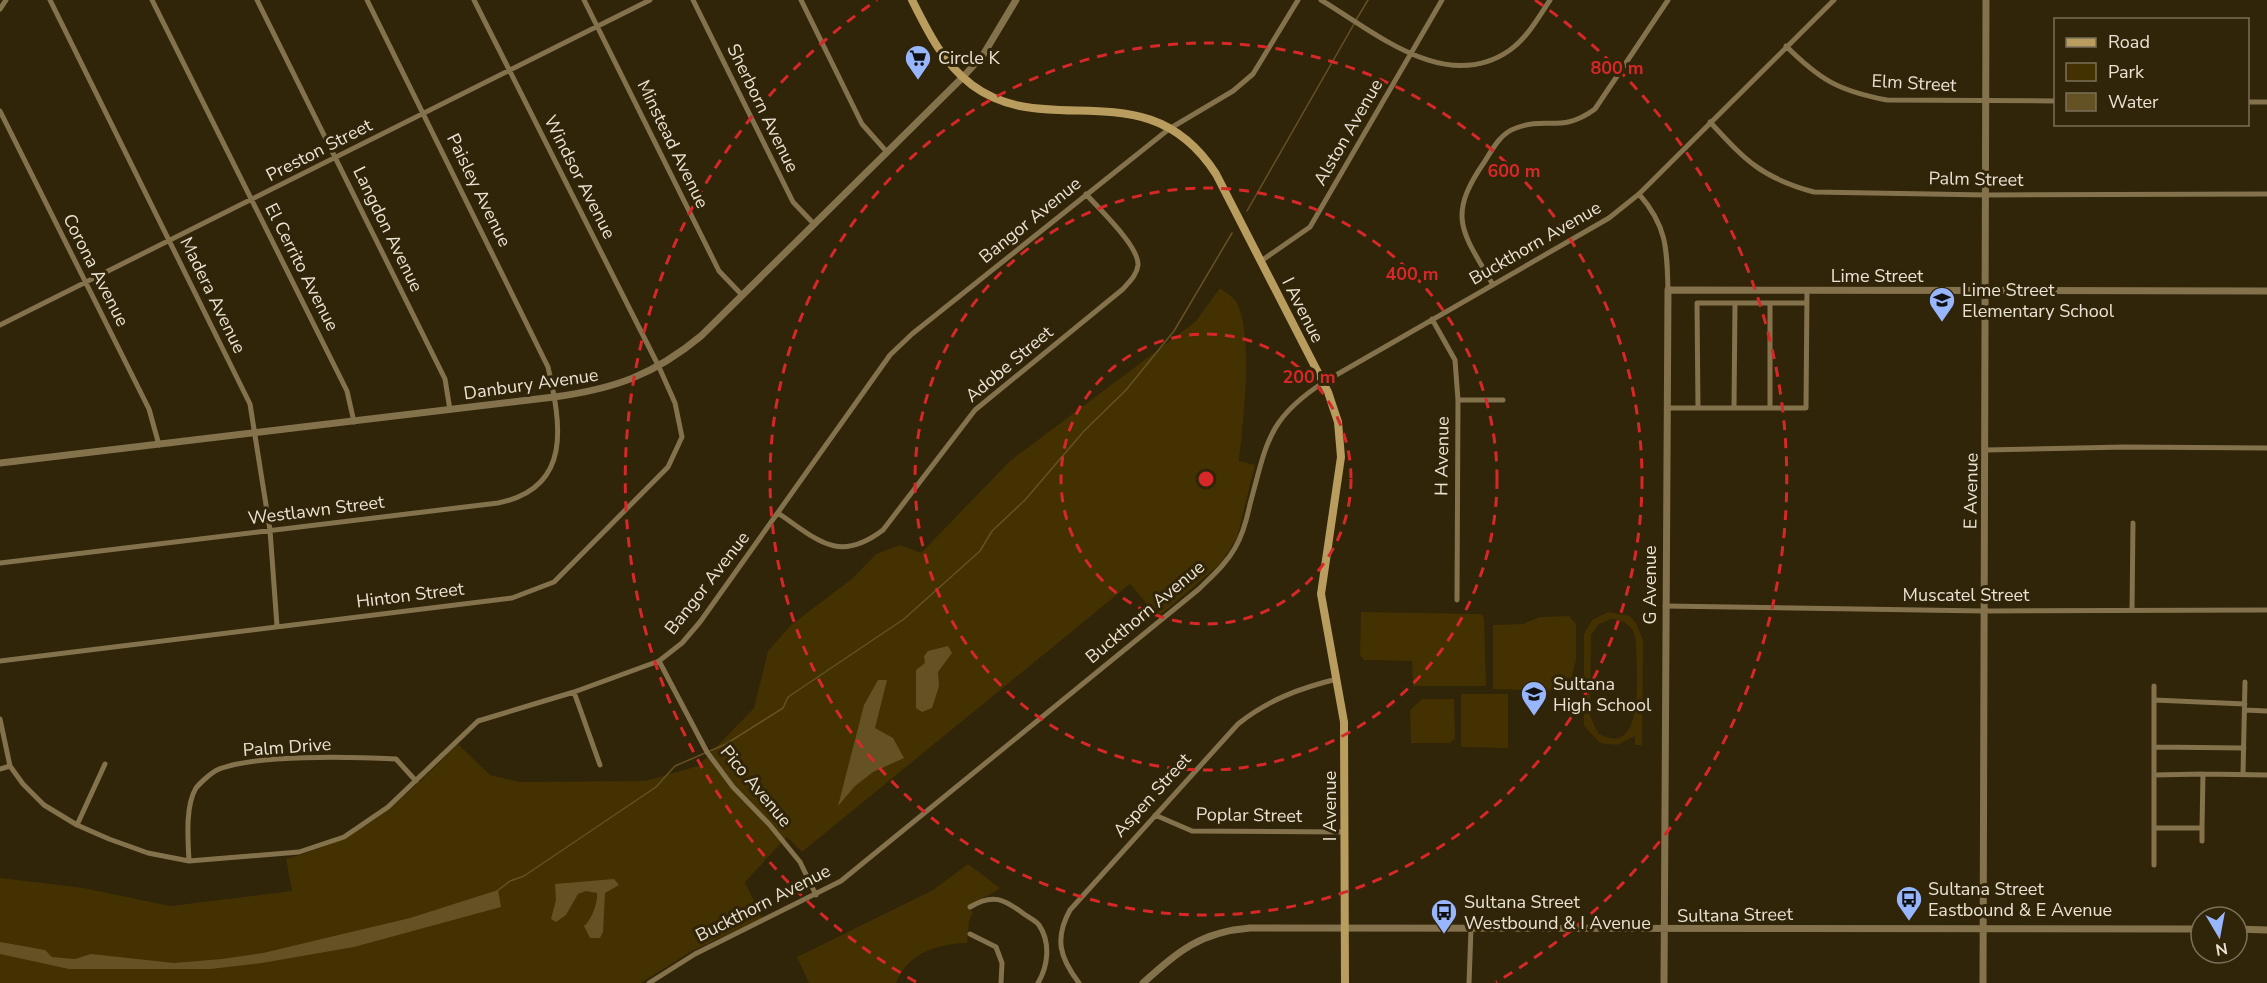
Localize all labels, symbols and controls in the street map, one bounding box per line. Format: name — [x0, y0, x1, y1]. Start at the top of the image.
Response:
legend — [2054, 18, 2249, 126]
text: Road — [2108, 30, 2150, 54]
street label: Sherborn Avenue — [721, 40, 805, 176]
supermarket icon: Circle K — [903, 43, 933, 81]
place label: Circle K — [938, 46, 1000, 70]
text: 800 m — [1590, 56, 1644, 80]
text: Park — [2108, 60, 2145, 84]
street label: Elm Street — [1871, 69, 1958, 97]
street label: Alston Avenue — [1308, 74, 1388, 190]
street label: Minstead Avenue — [632, 76, 714, 212]
text: Water — [2108, 90, 2159, 114]
street label: Windsor Avenue — [539, 111, 621, 243]
street label: Preston Street — [262, 113, 377, 187]
street label: Paisley Avenue — [441, 129, 517, 251]
text: 600 m — [1487, 159, 1541, 183]
street label: Langdon Avenue — [347, 162, 429, 296]
street label: Palm Street — [1928, 166, 2024, 192]
street label: Bangor Avenue — [974, 171, 1086, 269]
street label: Buckthorn Avenue — [1465, 195, 1605, 291]
street label: El Cerrito Avenue — [259, 199, 345, 335]
street label: Corona Avenue — [57, 210, 135, 330]
street label: Madera Avenue — [174, 233, 252, 357]
text: 400 m — [1385, 262, 1439, 286]
street label: Lime Street — [1831, 264, 1924, 288]
street label: I Avenue — [1276, 273, 1330, 347]
place label: Lime Street Elementary School — [1962, 278, 2115, 323]
school or university icon: Lime Street Elementary School — [1927, 285, 1957, 323]
street label: Adobe Street — [960, 320, 1058, 408]
street label: Danbury Avenue — [462, 363, 600, 405]
text: 200 m — [1282, 365, 1336, 389]
street label: H Avenue — [1429, 416, 1455, 496]
street label: E Avenue — [1958, 453, 1984, 529]
centre of rings — [1196, 469, 1216, 489]
street label: Westlawn Street — [247, 490, 386, 530]
street label: Bangor Avenue — [659, 526, 755, 640]
street label: G Avenue — [1638, 546, 1662, 624]
street label: Buckthorn Avenue — [1080, 555, 1210, 669]
street label: Hinton Street — [355, 576, 466, 614]
street label: Muscatel Street — [1903, 583, 2030, 607]
place label: Sultana High School — [1553, 672, 1652, 717]
school or university icon: Sultana High School — [1519, 679, 1549, 717]
street label: Palm Drive — [242, 732, 332, 762]
street label: Pico Avenue — [715, 740, 797, 832]
street label: Aspen Street — [1108, 747, 1197, 842]
street label: I Avenue — [1318, 771, 1342, 841]
street label: Poplar Street — [1196, 802, 1303, 828]
street label: Buckthorn Avenue — [691, 859, 835, 947]
place label: Sultana Street Eastbound & E Avenue — [1928, 877, 2112, 922]
bus stop icon: Sultana Street Eastbound & E Avenue — [1894, 884, 1924, 922]
place label: Sultana Street Westbound & I Avenue — [1464, 890, 1651, 935]
bus stop icon: Sultana Street Westbound & I Avenue — [1429, 897, 1459, 935]
street label: Sultana Street — [1677, 902, 1794, 928]
north arrow — [2189, 905, 2249, 965]
text: N — [2214, 937, 2229, 961]

